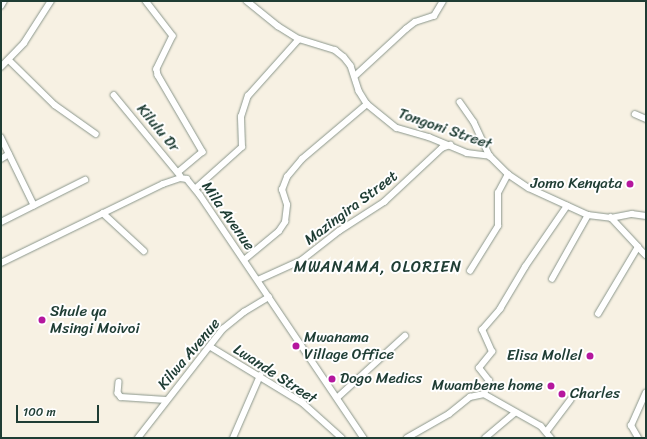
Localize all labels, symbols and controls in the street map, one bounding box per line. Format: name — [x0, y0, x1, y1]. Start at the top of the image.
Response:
street label: Kilulu Dr — [133, 100, 183, 156]
street label: Tongoni Street — [396, 105, 494, 153]
street label: Mazingira Street — [301, 167, 401, 249]
place label: Jomo Kenyata — [531, 175, 622, 193]
street label: Mila Avenue — [198, 178, 258, 254]
marker: Jomo Kenyata — [625, 179, 635, 189]
district label: MWANAMA, OLORIEN — [294, 257, 462, 277]
place label: Shule ya Msingi Moivoi — [50, 302, 140, 337]
marker: Shule ya Msingi Moivoi — [37, 315, 47, 325]
street label: Kilwa Avenue — [154, 315, 224, 393]
place label: Mwanama Village Office — [304, 328, 394, 363]
street label: Lwande Street — [230, 340, 320, 408]
marker: Mwanama Village Office — [291, 341, 301, 351]
place label: Elisa Mollel — [507, 347, 582, 365]
marker: Elisa Mollel — [585, 351, 595, 361]
place label: Dogo Medics — [340, 370, 421, 388]
marker: Dogo Medics — [327, 374, 337, 384]
place label: Mwambene home — [432, 377, 543, 395]
marker: Mwambene home — [546, 381, 556, 391]
place label: Charles — [570, 385, 620, 403]
marker: Charles — [557, 389, 567, 399]
scale bar — [18, 397, 101, 423]
text: 100 m — [23, 401, 56, 423]

